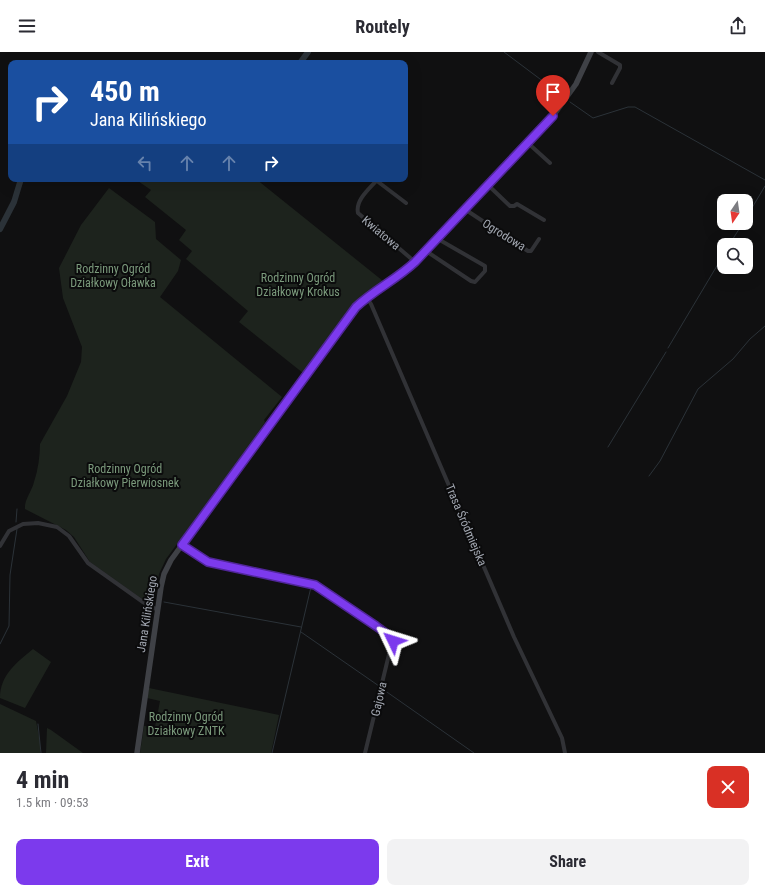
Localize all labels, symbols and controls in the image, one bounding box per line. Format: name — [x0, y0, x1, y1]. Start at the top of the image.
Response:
icon: menu — [16, 15, 38, 37]
icon: share — [727, 15, 749, 37]
text: Routely — [355, 16, 410, 37]
text: 450 m — [90, 75, 160, 108]
pin — [536, 75, 570, 116]
icon: right — [24, 76, 76, 128]
icon: arrive — [542, 81, 564, 103]
text: Jana Kilińskiego — [90, 109, 207, 130]
icon: left — [134, 152, 156, 174]
icon: ahead — [176, 152, 198, 174]
icon: ahead — [218, 152, 240, 174]
icon: right — [260, 152, 282, 174]
north arrow — [717, 194, 753, 230]
map controls — [717, 194, 753, 274]
street label: Kwiatowa — [359, 213, 403, 253]
street label: Ogrodowa — [480, 216, 528, 254]
button: search — [717, 238, 753, 274]
park label: Rodzinny Ogród Działkowy Oławka — [70, 262, 156, 290]
park label: Rodzinny Ogród Działkowy Krokus — [256, 271, 340, 299]
park label: Rodzinny Ogród Działkowy Pierwiosnek — [71, 462, 180, 490]
street label: Trasa Śródmiejska — [442, 482, 491, 568]
street label: Jana Kilińskiego — [134, 575, 160, 653]
position arrow — [372, 620, 414, 662]
street label: Gajowa — [368, 680, 390, 718]
park label: Rodzinny Ogród Działkowy ZNTK — [148, 710, 225, 738]
text: 4 min — [16, 766, 69, 794]
button: close — [707, 766, 749, 808]
text: 1.5 km · 09:53 — [16, 795, 89, 810]
button: Exit — [16, 839, 379, 885]
button: Share — [387, 839, 749, 885]

